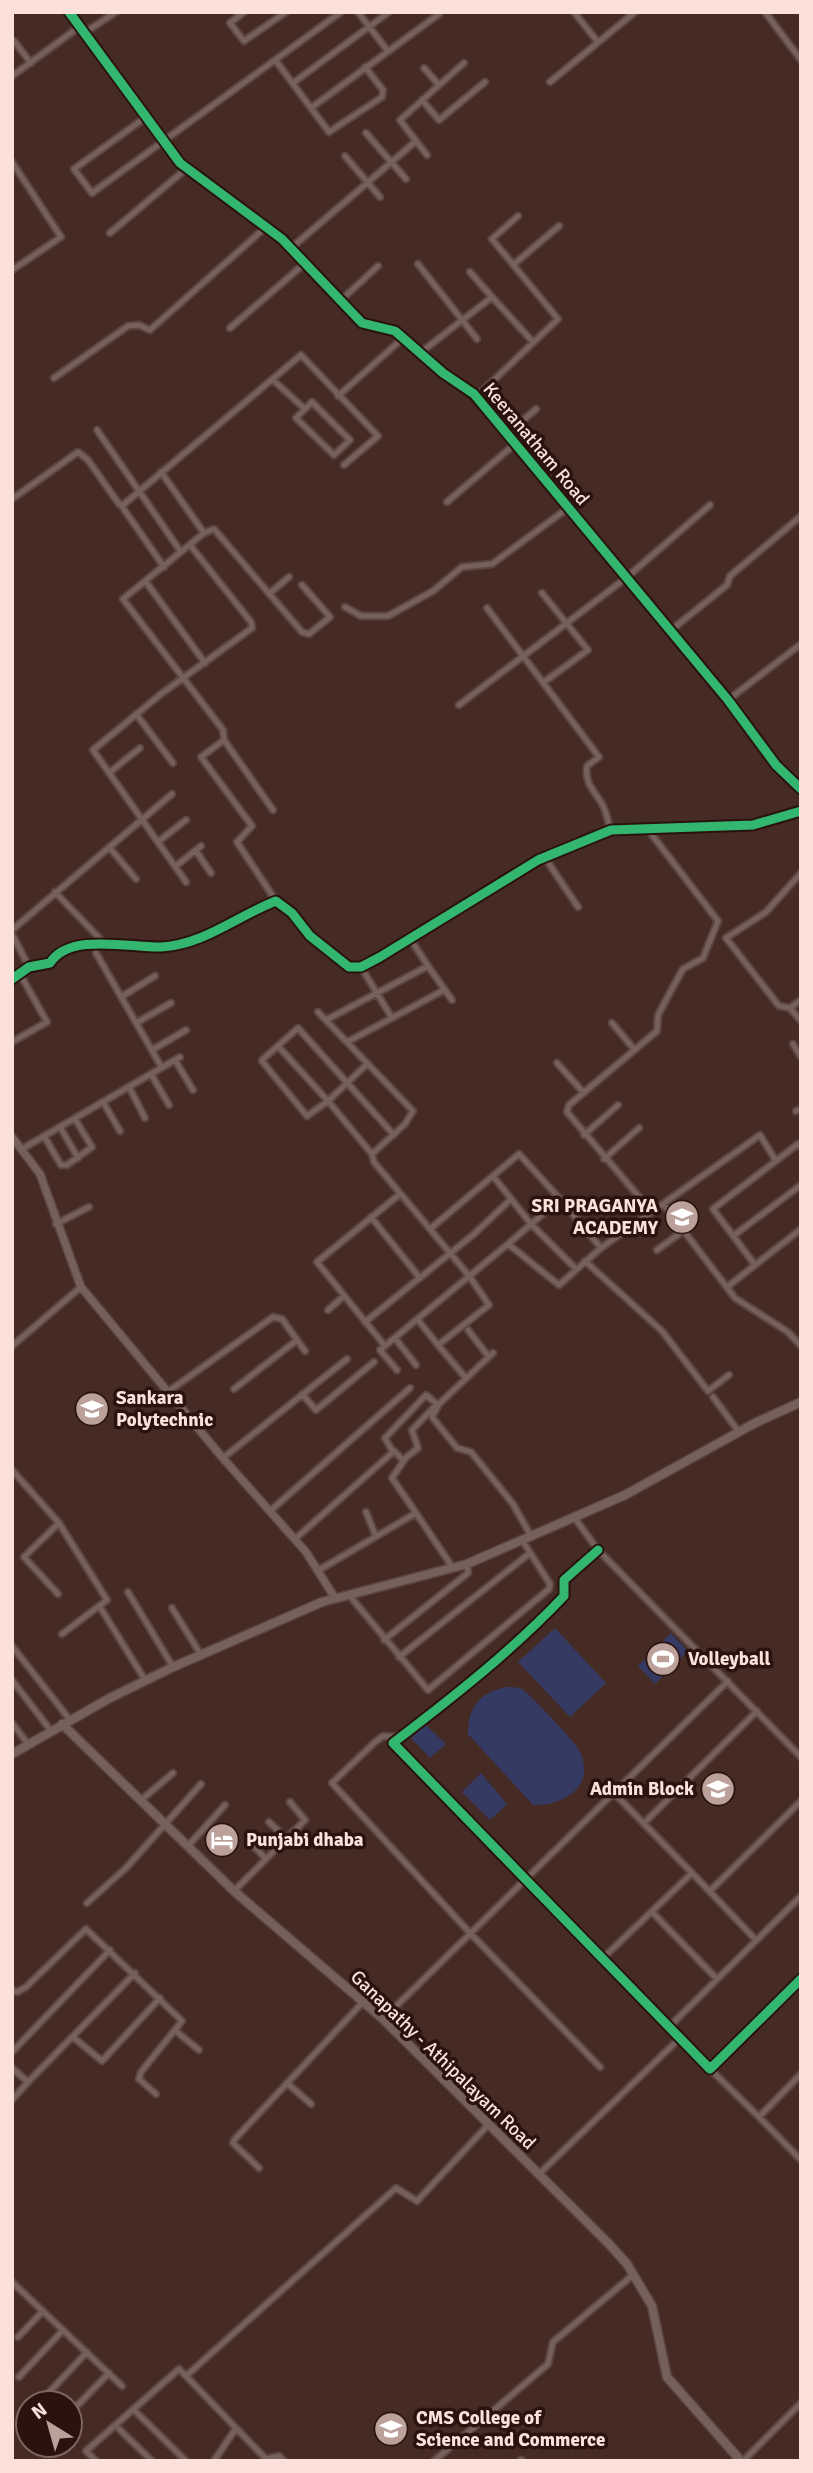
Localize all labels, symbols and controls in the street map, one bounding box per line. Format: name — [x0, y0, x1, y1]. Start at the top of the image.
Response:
street label: Keeranatham Road — [478, 378, 594, 510]
place label: SRI PRAGANYA ACADEMY — [532, 1194, 659, 1240]
school or university icon: SRI PRAGANYA ACADEMY — [663, 1198, 701, 1236]
place label: Sankara Polytechnic — [116, 1386, 213, 1432]
school or university icon: Sankara Polytechnic — [73, 1390, 111, 1428]
sports icon: Volleyball — [644, 1640, 682, 1678]
place label: Volleyball — [688, 1647, 770, 1671]
school or university icon: Admin Block — [699, 1770, 737, 1808]
place label: Admin Block — [590, 1777, 694, 1801]
hotel icon: Punjabi dhaba — [203, 1821, 241, 1859]
place label: Punjabi dhaba — [246, 1828, 364, 1852]
street label: Ganapathy - Athipalayam Road — [345, 1965, 541, 2155]
north arrow — [14, 2389, 84, 2459]
text: N — [27, 2398, 52, 2425]
place label: CMS College of Science and Commerce — [416, 2406, 605, 2452]
school or university icon: CMS College of Science and Commerce — [372, 2410, 410, 2448]

